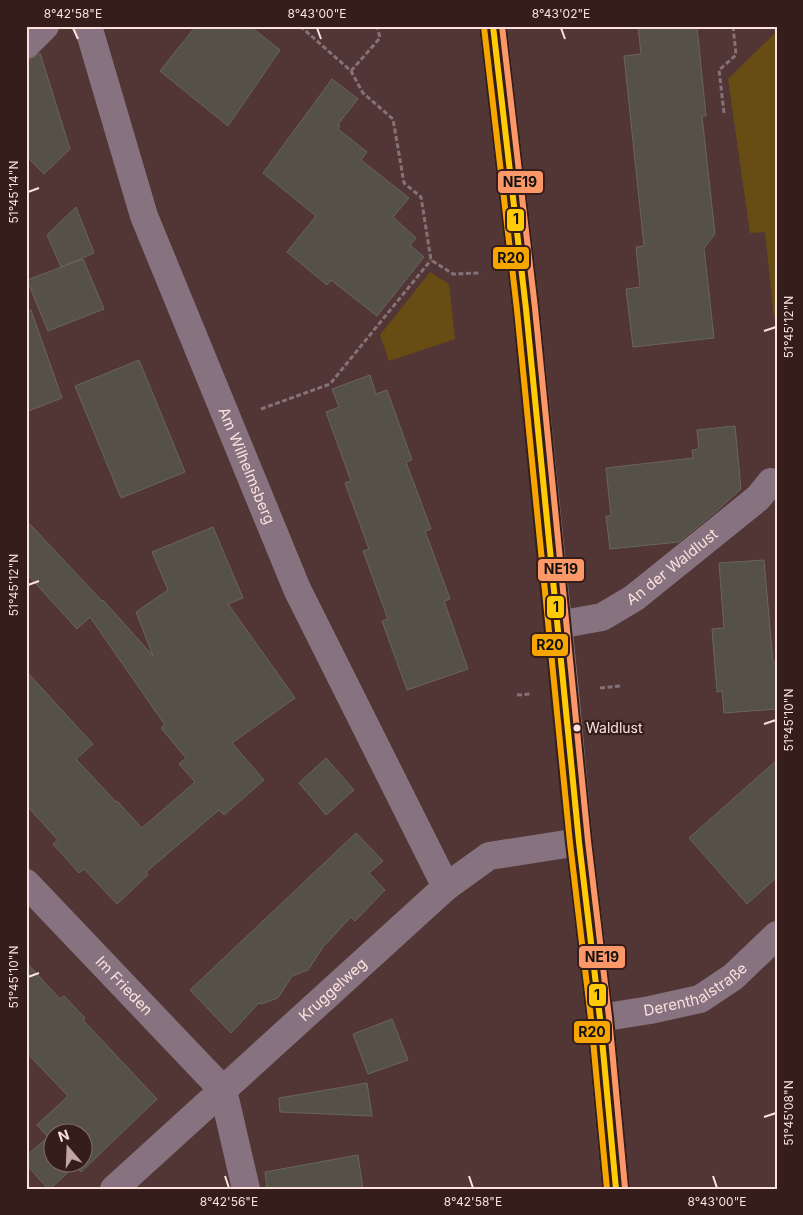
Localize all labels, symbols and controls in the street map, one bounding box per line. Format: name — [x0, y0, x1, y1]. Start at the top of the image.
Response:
text: 8°42'58"E — [44, 6, 102, 21]
text: 8°43'00"E — [288, 6, 346, 21]
text: 8°43'02"E — [532, 6, 590, 21]
text: 51°45'14"N — [6, 160, 21, 224]
line badge: NE19 — [497, 170, 544, 194]
text: NE19 — [503, 173, 537, 190]
line badge: 1 — [506, 208, 525, 232]
text: 1 — [513, 210, 519, 227]
line badge: R20 — [492, 246, 530, 270]
text: R20 — [497, 249, 525, 266]
text: 51°45'12"N — [781, 296, 796, 358]
street label: Am Wilhelmsberg — [214, 404, 279, 527]
street label: An der Waldlust — [623, 524, 721, 609]
text: 51°45'12"N — [6, 554, 21, 616]
line badge: NE19 — [537, 558, 585, 582]
text: NE19 — [544, 560, 578, 577]
line badge: 1 — [546, 595, 565, 619]
text: 1 — [553, 598, 559, 615]
line badge: R20 — [531, 633, 569, 657]
text: R20 — [536, 636, 564, 653]
text: 51°45'10"N — [781, 689, 796, 751]
place label: Waldlust — [586, 719, 643, 736]
marker: Waldlust — [572, 723, 582, 733]
line badge: NE19 — [578, 945, 626, 969]
text: 51°45'10"N — [6, 946, 21, 1008]
text: NE19 — [585, 948, 619, 965]
street label: Im Frieden — [92, 952, 157, 1019]
street label: Kruggelweg — [295, 954, 371, 1025]
street label: Derenthalstraße — [642, 959, 751, 1020]
line badge: 1 — [588, 983, 607, 1007]
text: 1 — [594, 986, 600, 1003]
line badge: R20 — [573, 1020, 611, 1044]
text: R20 — [578, 1023, 606, 1040]
text: 51°45'08"N — [781, 1080, 796, 1146]
north arrow — [42, 1122, 92, 1172]
text: N — [56, 1125, 71, 1145]
text: 8°42'56"E — [200, 1194, 258, 1209]
text: 8°42'58"E — [444, 1194, 502, 1209]
text: 8°43'00"E — [688, 1194, 746, 1209]

